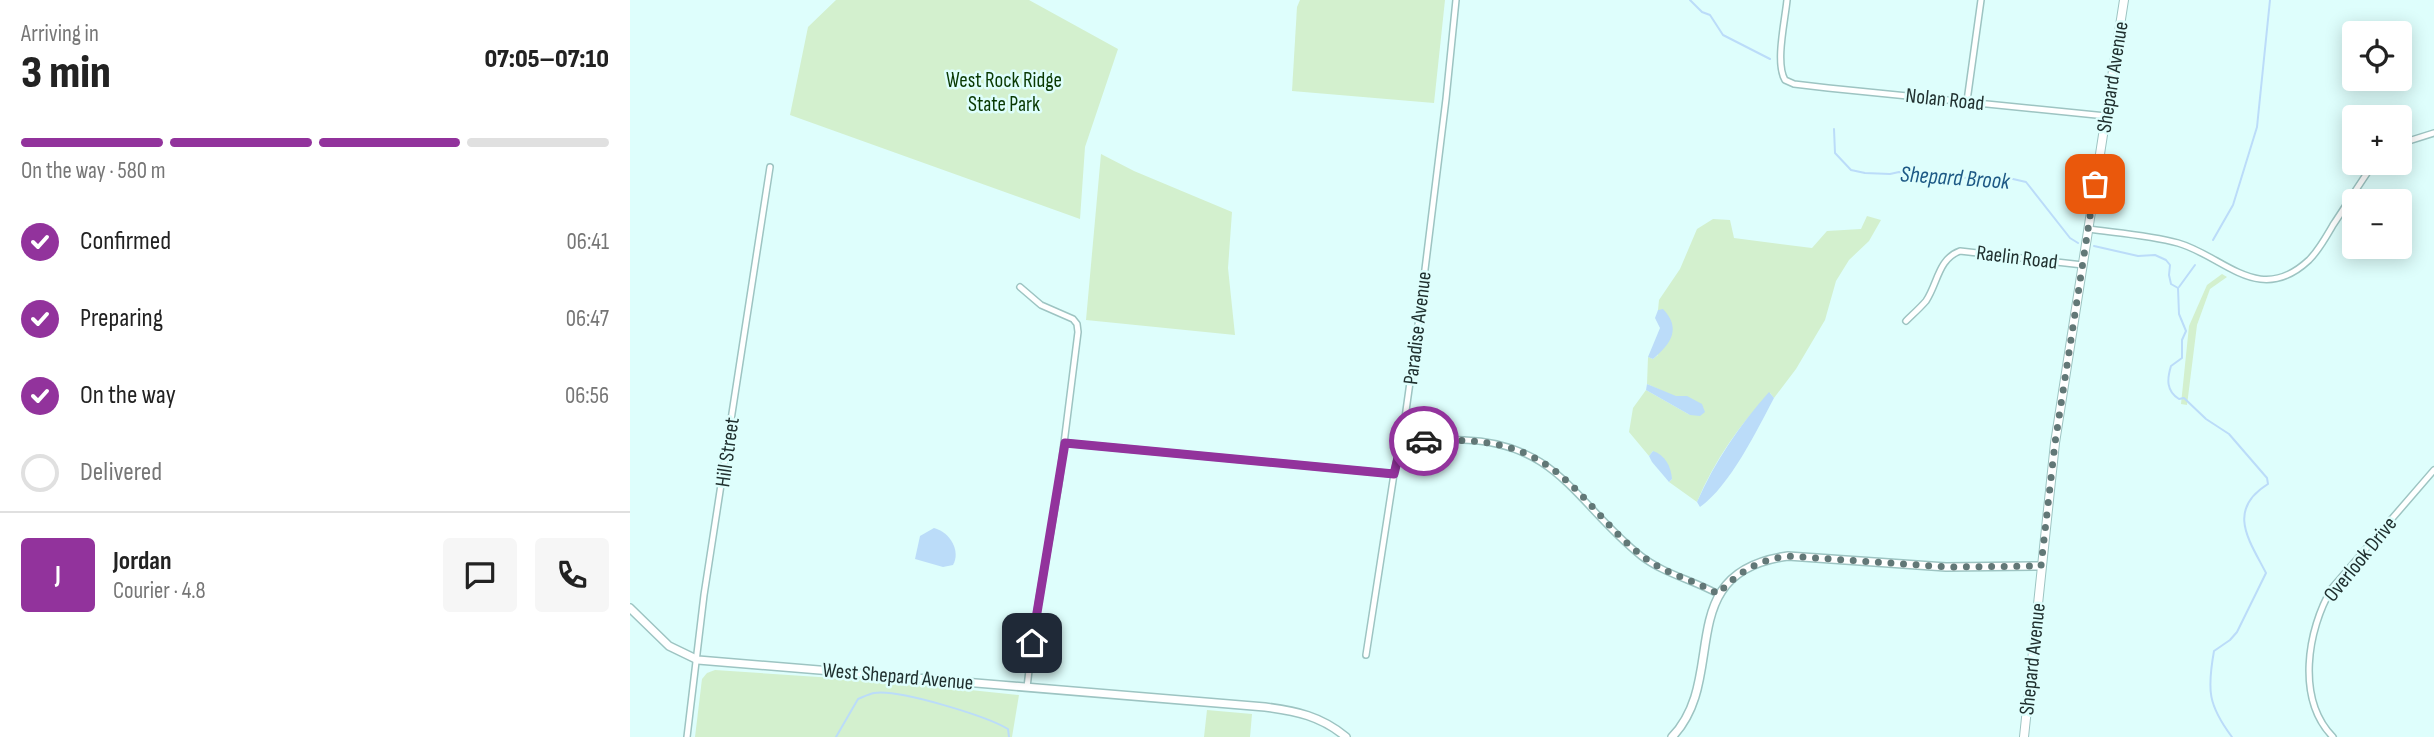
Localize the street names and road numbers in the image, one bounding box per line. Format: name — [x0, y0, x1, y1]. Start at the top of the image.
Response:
street label: Shepard Avenue — [2091, 20, 2134, 134]
street label: Nolan Road — [1904, 83, 1985, 116]
street label: Raelin Road — [1975, 240, 2059, 275]
street label: Paradise Avenue — [1398, 270, 1437, 386]
street label: Hill Street — [710, 416, 745, 488]
street label: Overlook Drive — [2319, 512, 2402, 607]
street label: Shepard Avenue — [2014, 602, 2051, 716]
street label: West Shepard Avenue — [821, 657, 974, 696]

